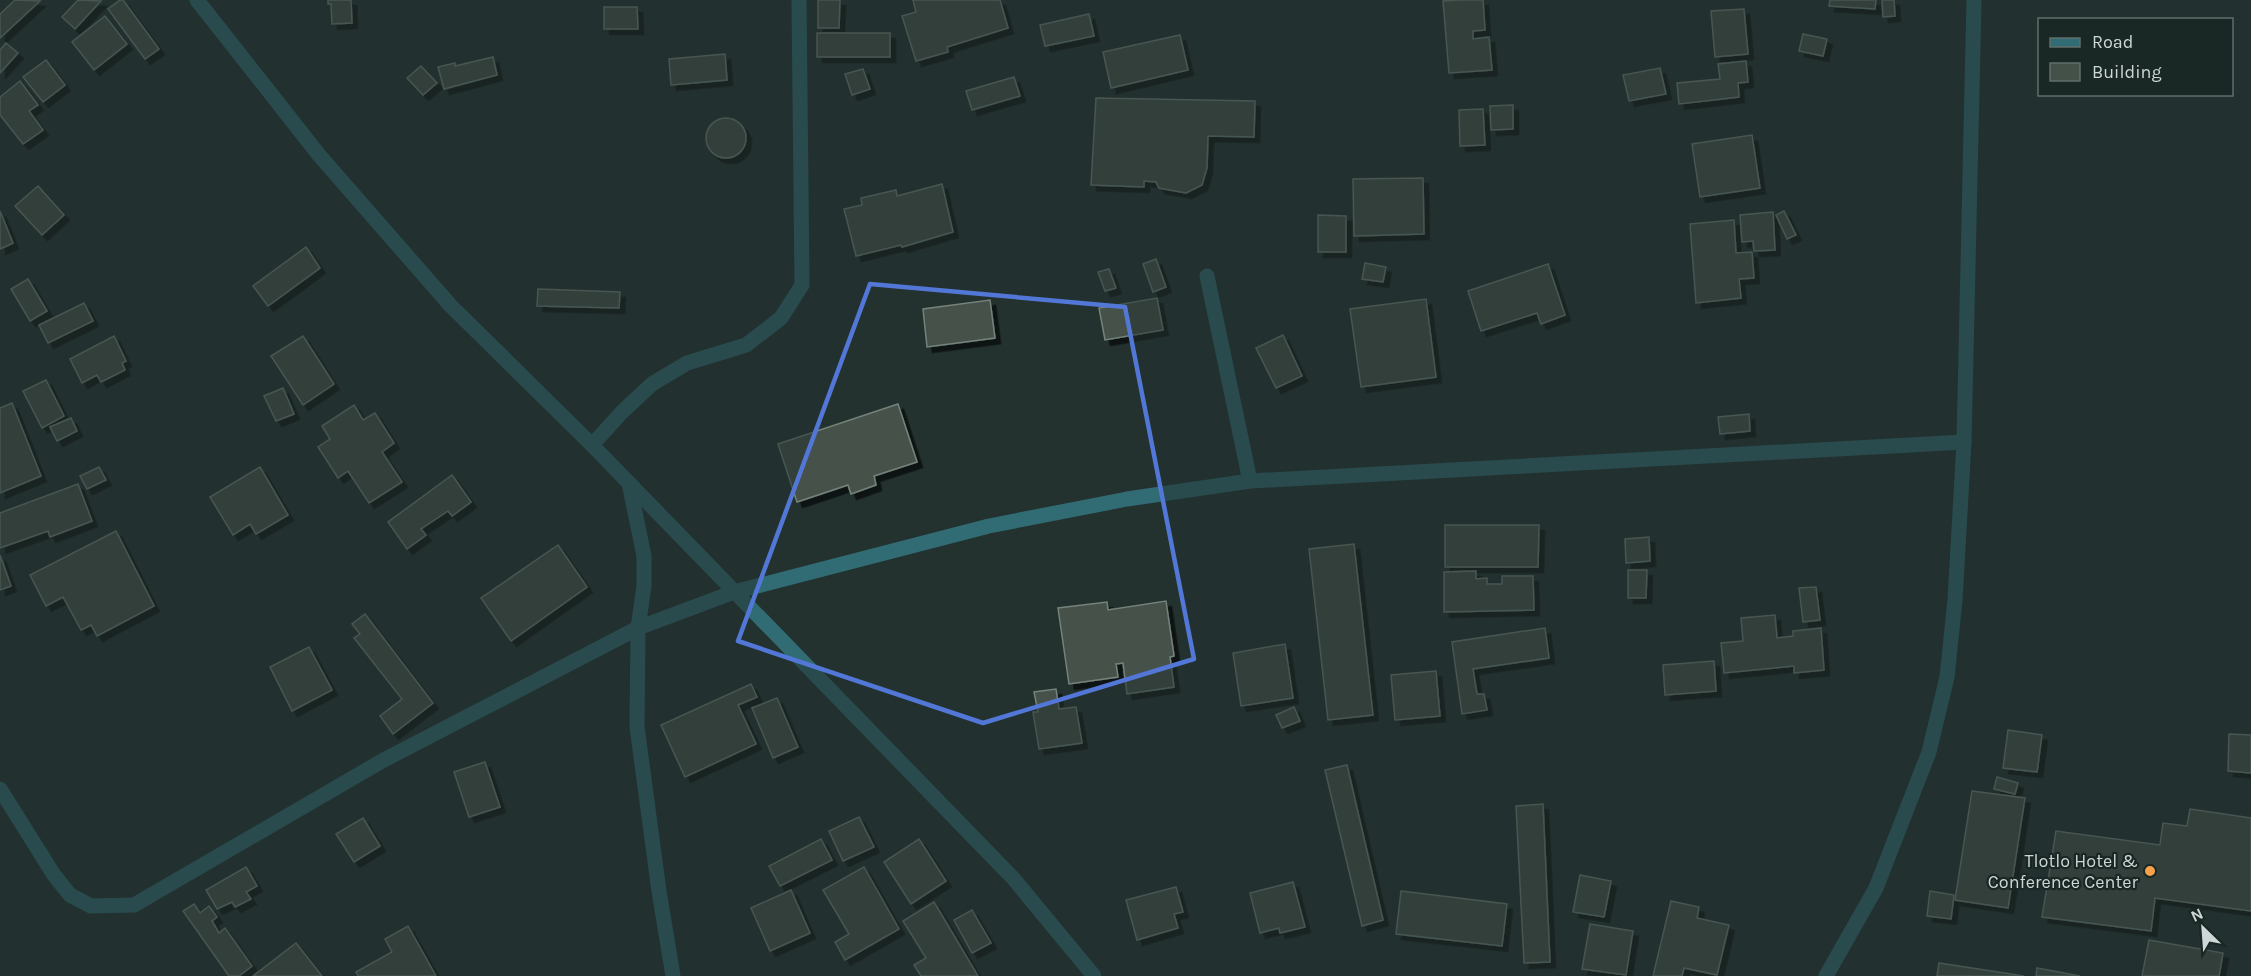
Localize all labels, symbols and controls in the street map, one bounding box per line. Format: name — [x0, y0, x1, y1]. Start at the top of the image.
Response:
legend — [2038, 18, 2233, 96]
text: Road — [2092, 31, 2133, 53]
text: Building — [2092, 61, 2162, 83]
place label: Tlotlo Hotel & Conference Center — [1988, 850, 2138, 893]
marker: Tlotlo Hotel & Conference Center — [2143, 864, 2157, 878]
north arrow — [2173, 898, 2233, 958]
text: N — [2188, 904, 2206, 926]

